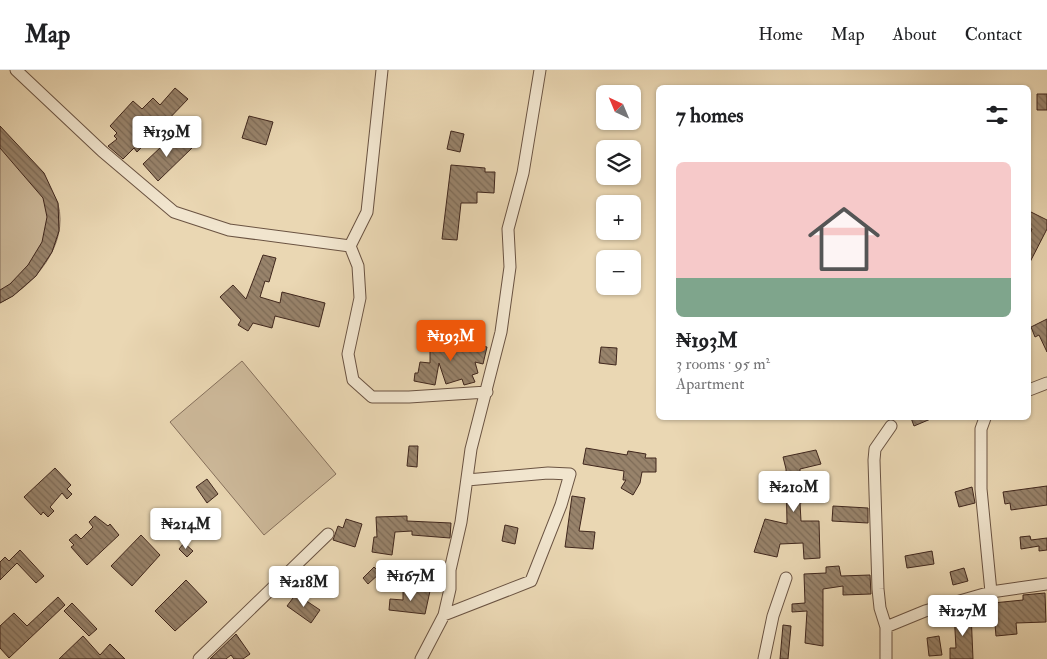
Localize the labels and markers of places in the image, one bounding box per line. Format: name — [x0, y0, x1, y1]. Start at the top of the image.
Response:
pin: ₦139M — [132, 116, 202, 158]
pin: ₦193M — [416, 320, 486, 362]
pin: ₦210M — [759, 470, 829, 513]
pin: ₦214M — [151, 508, 221, 550]
pin: ₦167M — [376, 560, 446, 602]
pin: ₦218M — [269, 566, 339, 608]
pin: ₦127M — [928, 594, 998, 637]

